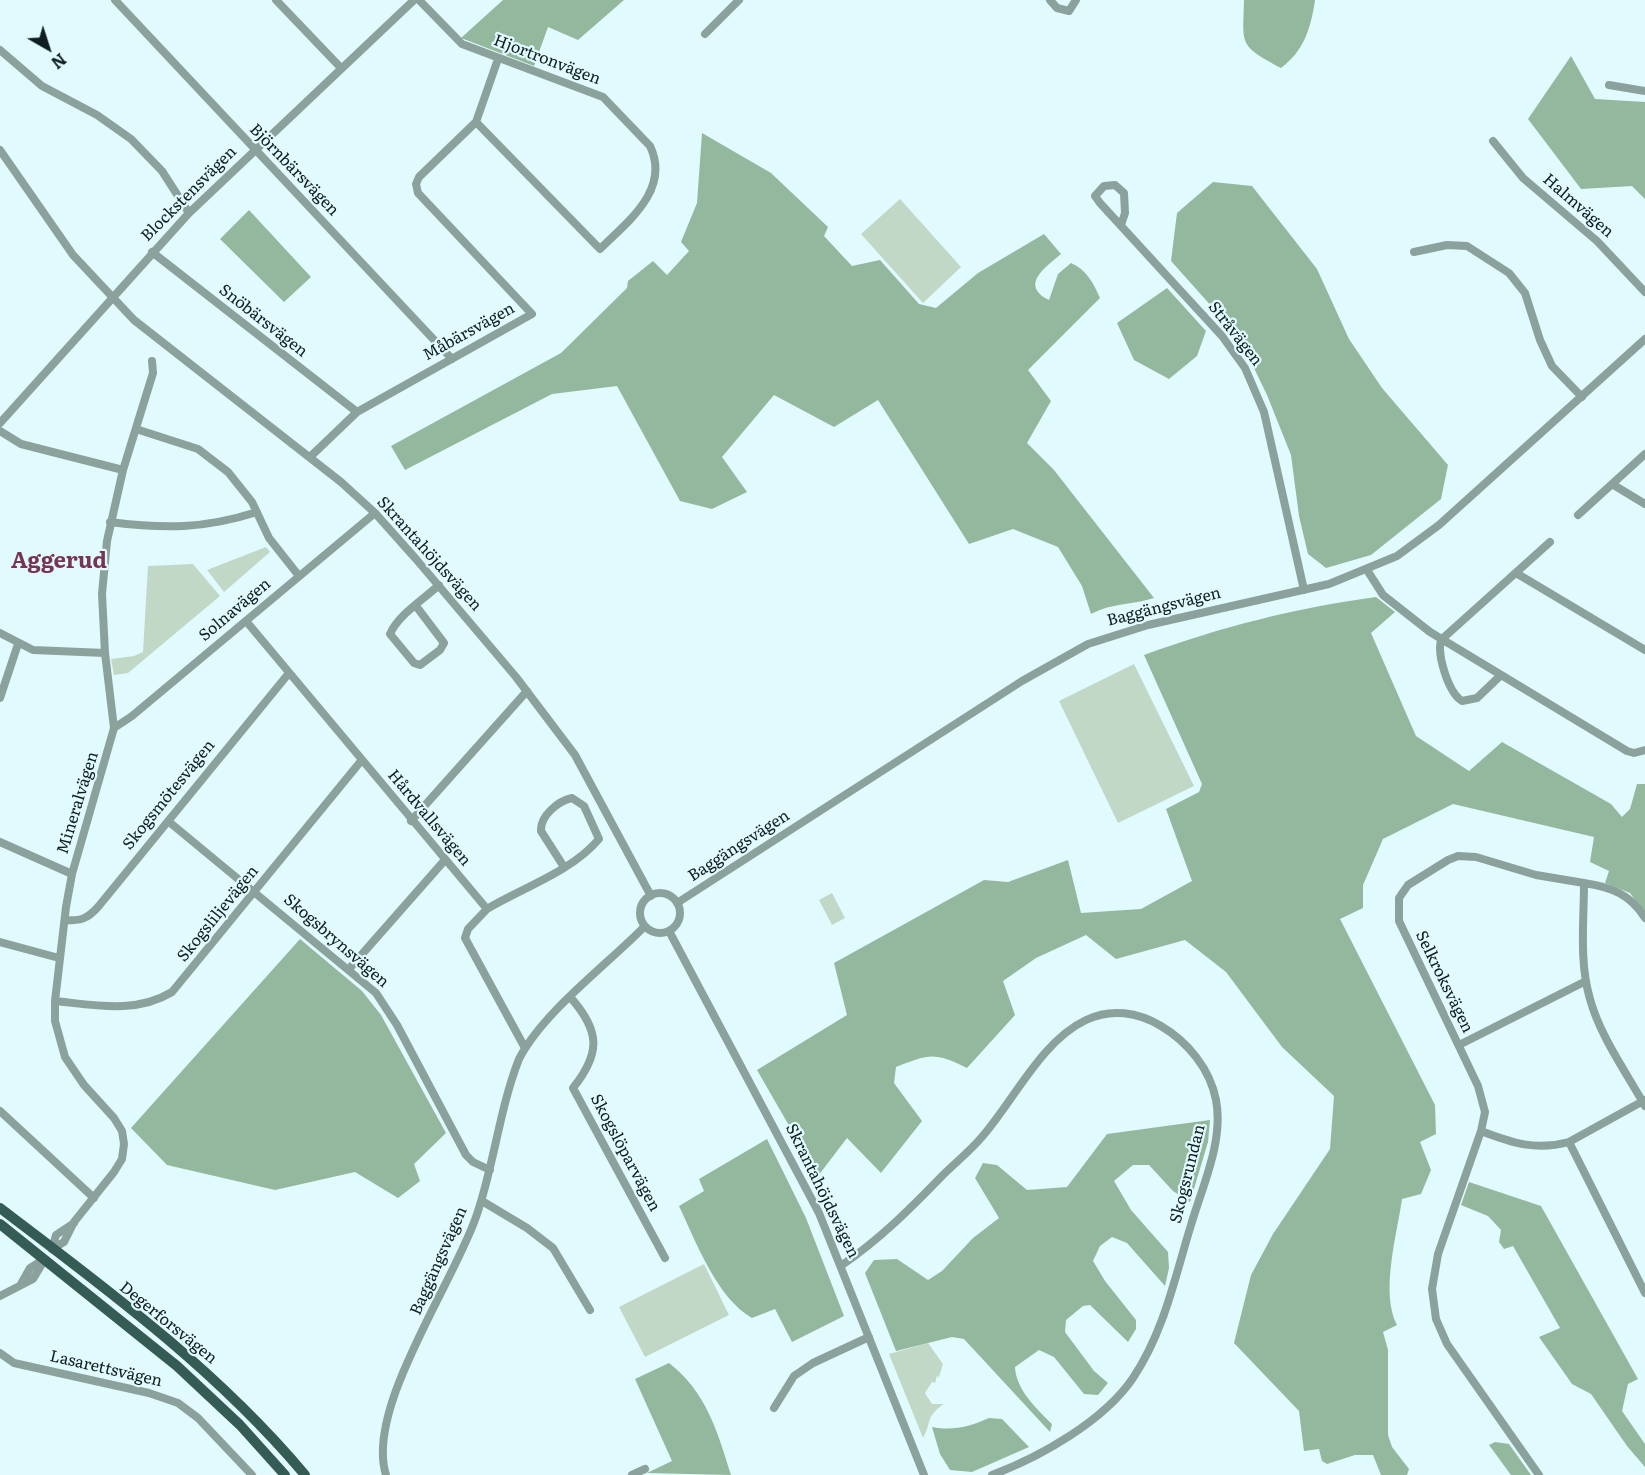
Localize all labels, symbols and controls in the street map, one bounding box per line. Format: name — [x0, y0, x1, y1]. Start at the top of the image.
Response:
north arrow — [18, 18, 78, 78]
street label: Hjortronvägen — [491, 31, 603, 89]
text: N — [47, 48, 72, 76]
street label: Björnbärsvägen — [245, 120, 343, 220]
street label: Blockstensvägen — [137, 142, 241, 246]
street label: Halmvägen — [1539, 170, 1617, 242]
street label: Snöbärsvägen — [215, 281, 311, 361]
street label: Stråvägen — [1204, 298, 1266, 370]
street label: Måbärsvägen — [420, 299, 518, 365]
street label: Skrantahöjdsvägen — [373, 493, 485, 615]
district label: Aggerud — [11, 549, 107, 575]
street label: Solnavägen — [195, 574, 275, 646]
street label: Baggängsvägen — [1105, 584, 1223, 630]
street label: Skogsmötesvägen — [119, 736, 219, 854]
street label: Mineralvägen — [53, 749, 103, 857]
street label: Hårdvallsvägen — [383, 766, 475, 870]
street label: Baggängsvägen — [685, 806, 793, 886]
street label: Skogsliljevägen — [173, 862, 263, 966]
street label: Skogsbrynsvägen — [279, 890, 393, 992]
street label: Selkroksvägen — [1411, 928, 1477, 1036]
street label: Skogslöparvägen — [586, 1091, 664, 1215]
street label: Skrantahöjdsvägen — [781, 1121, 863, 1261]
street label: Skogsrundan — [1166, 1122, 1210, 1226]
street label: Baggängsvägen — [406, 1204, 472, 1318]
street label: Degerforsvägen — [115, 1278, 221, 1368]
street label: Lasarettsvägen — [48, 1347, 164, 1391]

